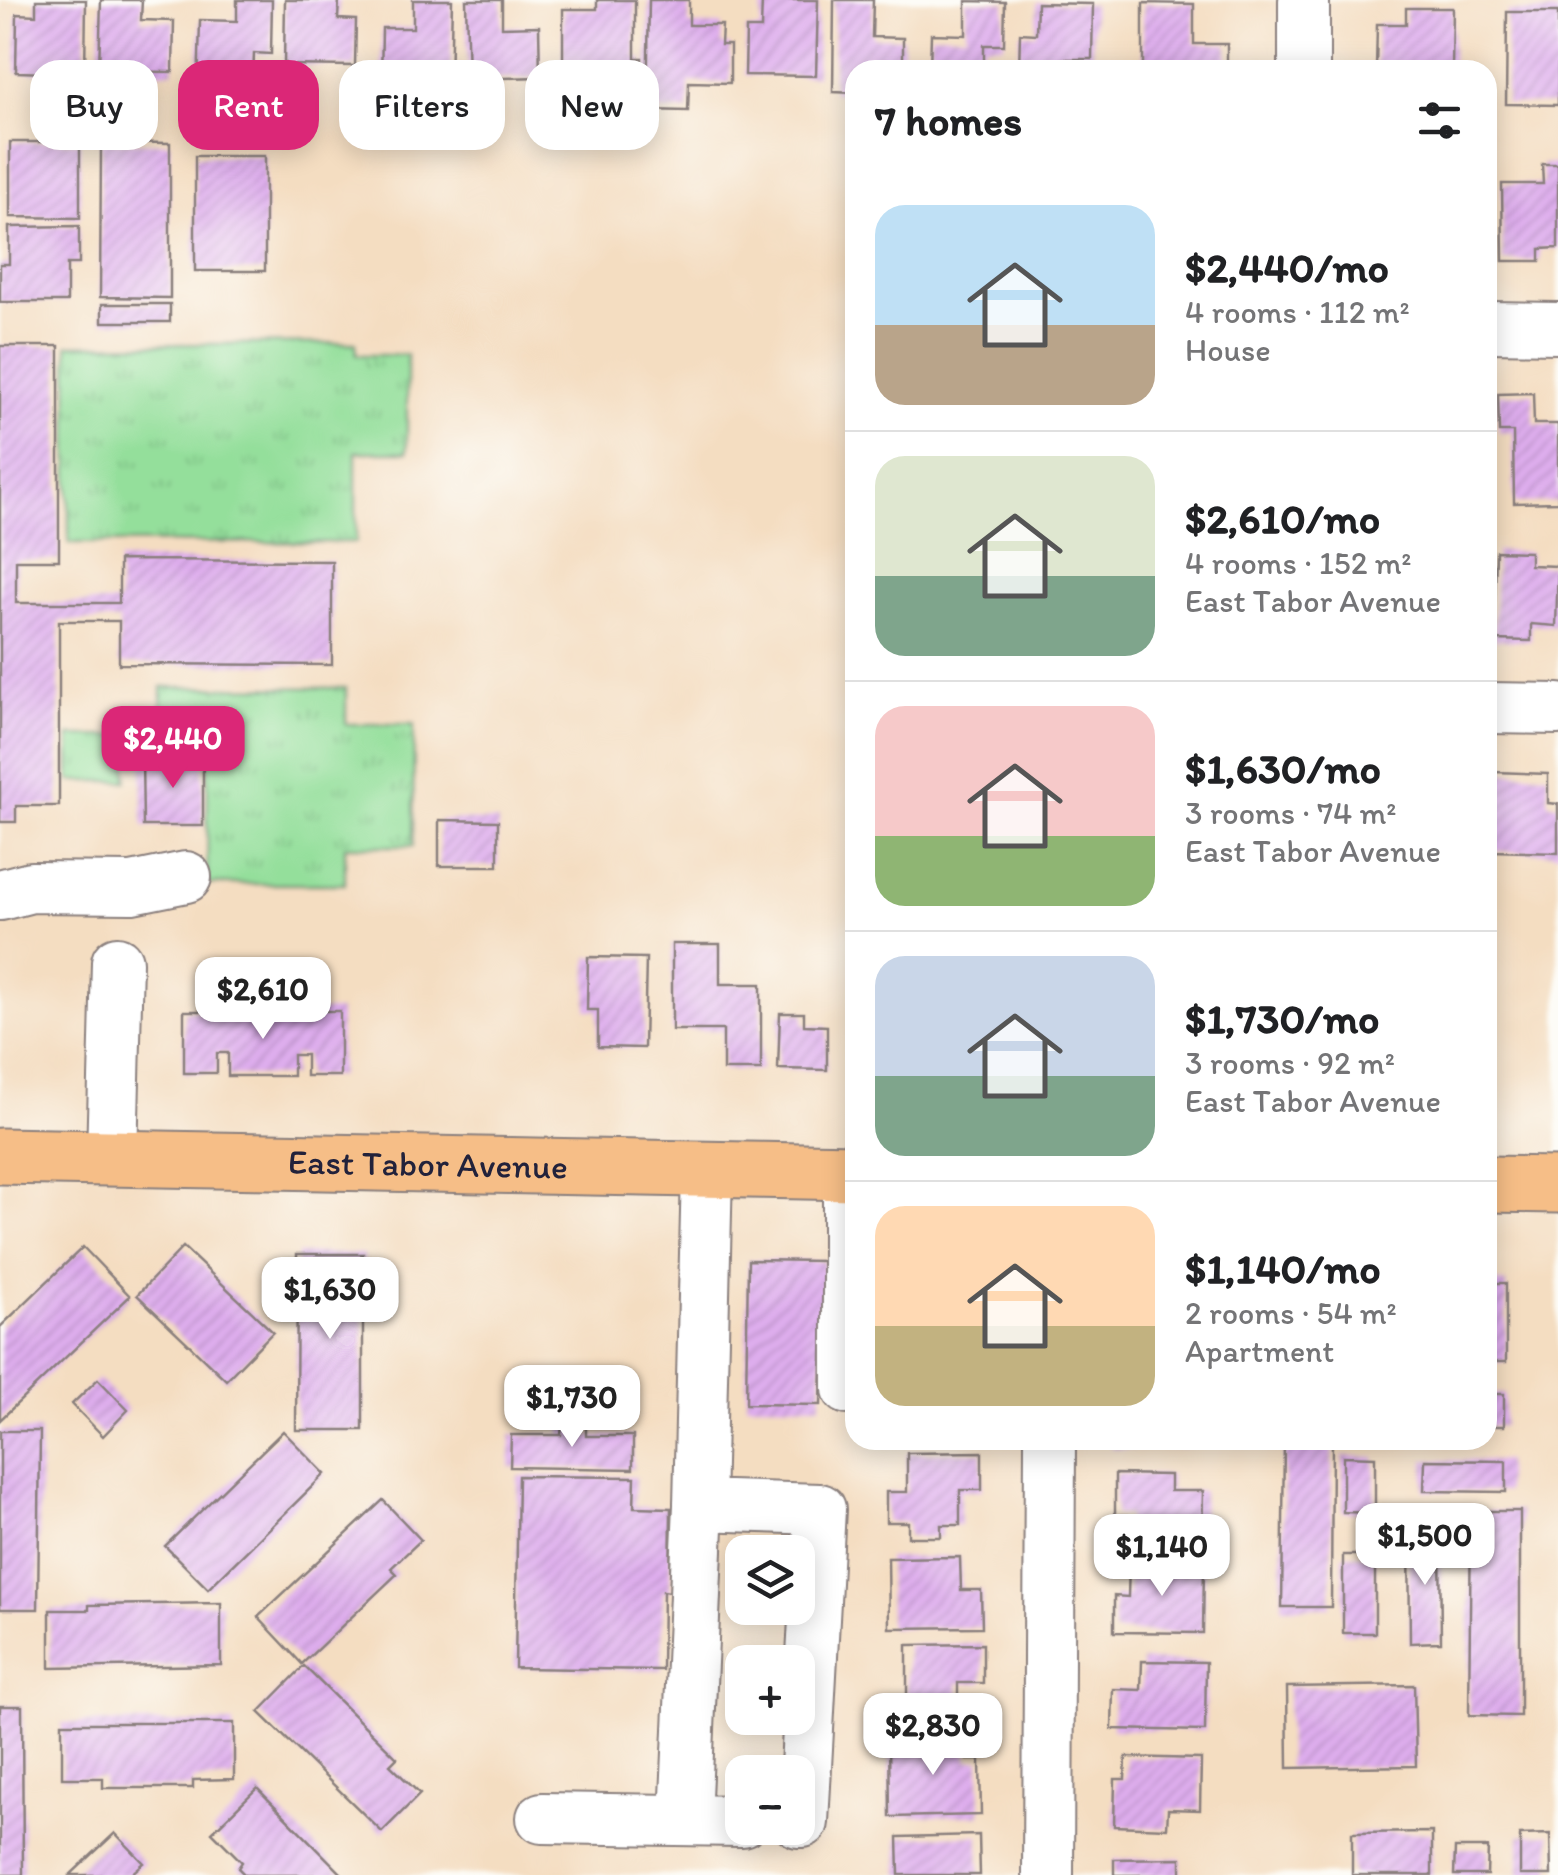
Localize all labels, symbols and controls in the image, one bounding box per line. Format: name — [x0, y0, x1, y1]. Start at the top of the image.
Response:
chip: Buy — [30, 60, 158, 150]
chip: Rent — [178, 60, 319, 150]
chip: Filters — [339, 60, 505, 150]
chip: New — [525, 60, 659, 150]
icon: filters — [1412, 93, 1467, 148]
text: 7 homes — [875, 95, 1022, 146]
text: $2,440/mo — [1185, 242, 1389, 293]
icon: home — [955, 245, 1075, 365]
text: 4 rooms · 112 m² — [1185, 293, 1410, 331]
text: House — [1185, 331, 1271, 369]
text: $2,610/mo — [1185, 493, 1380, 544]
icon: home — [955, 496, 1075, 616]
text: 4 rooms · 152 m² — [1185, 544, 1412, 582]
text: East Tabor Avenue — [1185, 582, 1441, 620]
pin: $2,440 — [92, 706, 254, 791]
text: $2,440 — [124, 719, 222, 757]
text: $1,630/mo — [1185, 743, 1381, 794]
icon: home — [955, 746, 1075, 866]
text: 3 rooms · 74 m² — [1185, 794, 1396, 832]
text: East Tabor Avenue — [1185, 832, 1441, 870]
pin: $2,610 — [182, 957, 344, 1042]
text: $2,610 — [217, 970, 309, 1008]
text: $1,730/mo — [1185, 993, 1380, 1044]
icon: home — [955, 996, 1075, 1116]
text: 3 rooms · 92 m² — [1185, 1044, 1395, 1082]
text: East Tabor Avenue — [1185, 1082, 1441, 1120]
street label: East Tabor Avenue — [288, 1140, 568, 1188]
text: $1,140/mo — [1185, 1243, 1381, 1294]
icon: home — [955, 1246, 1075, 1366]
pin: $1,630 — [249, 1257, 411, 1342]
text: $1,630 — [284, 1270, 376, 1308]
text: 2 rooms · 54 m² — [1185, 1294, 1397, 1332]
text: Apartment — [1185, 1332, 1334, 1370]
pin: $1,730 — [491, 1365, 653, 1450]
text: $1,730 — [526, 1378, 618, 1416]
pin: $1,500 — [1344, 1503, 1506, 1588]
pin: $1,140 — [1081, 1514, 1243, 1599]
text: $1,500 — [1378, 1516, 1472, 1554]
text: $1,140 — [1116, 1527, 1208, 1565]
map controls — [725, 1535, 815, 1845]
button: layers — [725, 1535, 815, 1625]
button: + — [725, 1645, 815, 1735]
pin: $2,830 — [852, 1693, 1014, 1778]
text: $2,830 — [885, 1706, 981, 1744]
button: − — [725, 1755, 815, 1845]

